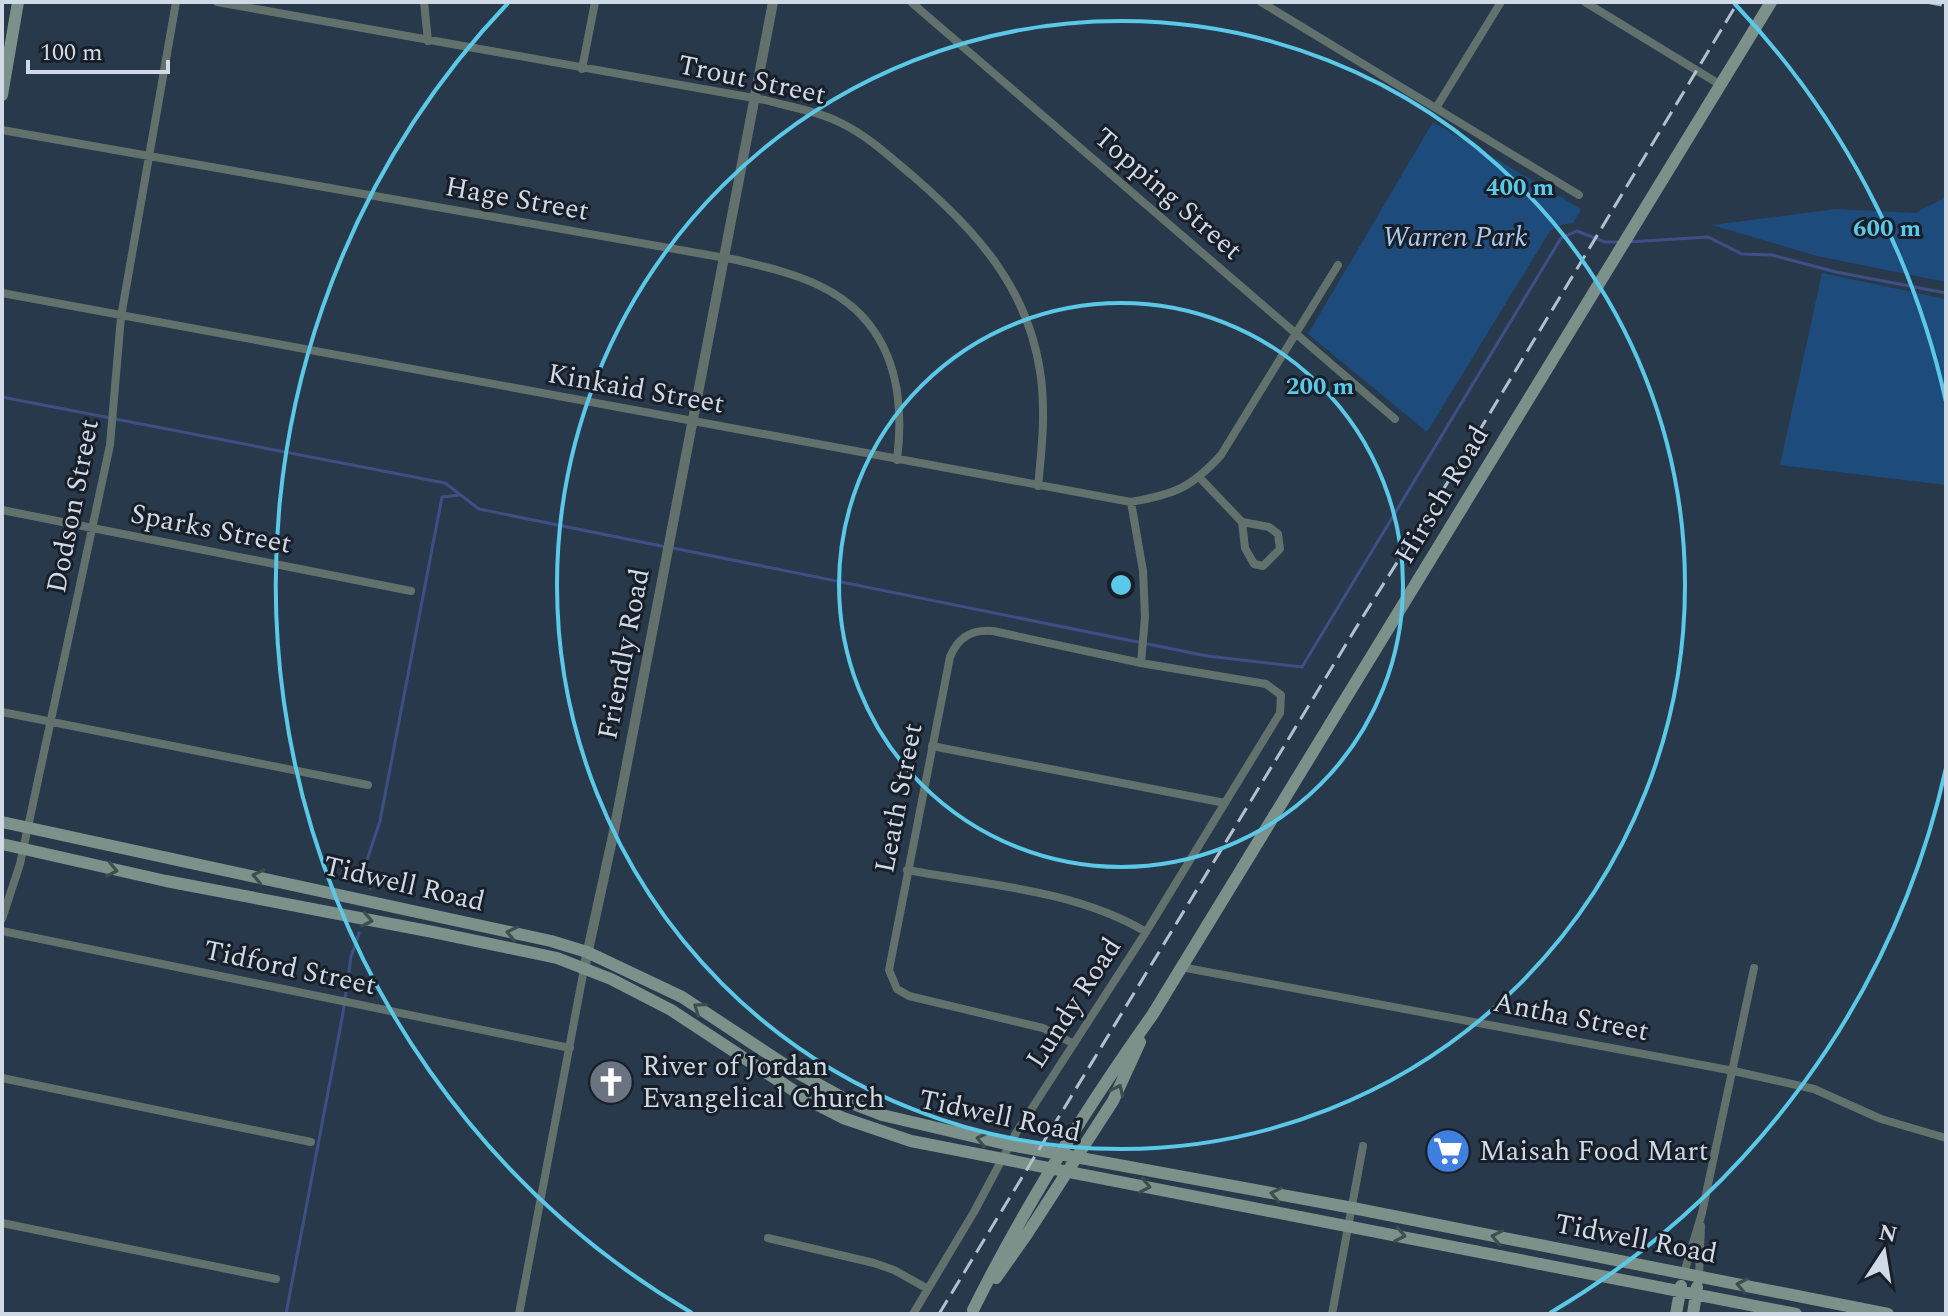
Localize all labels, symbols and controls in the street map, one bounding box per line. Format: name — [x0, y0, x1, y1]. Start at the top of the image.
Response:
scale bar — [28, 24, 168, 74]
text: 100 m — [40, 35, 103, 71]
street label: Trout Street — [674, 43, 830, 117]
street label: Topping Street — [1084, 117, 1252, 271]
street label: Hage Street — [442, 165, 592, 233]
text: 400 m — [1486, 170, 1554, 206]
text: 600 m — [1853, 211, 1921, 247]
park label: Warren Park — [1382, 216, 1528, 259]
street label: Kinkaid Street — [544, 352, 728, 426]
text: 200 m — [1286, 369, 1354, 405]
street label: Dodson Street — [35, 415, 111, 597]
street label: Hirsch Road — [1384, 418, 1500, 572]
street label: Sparks Street — [127, 492, 295, 566]
street label: Friendly Road — [586, 565, 662, 743]
centre of rings — [1107, 571, 1135, 599]
street label: Leath Street — [863, 719, 935, 877]
street label: Tidwell Road — [319, 845, 489, 923]
one-way arrow — [105, 860, 119, 877]
one-way arrow — [252, 868, 265, 885]
one-way arrow — [360, 911, 374, 928]
one-way arrow — [506, 925, 519, 942]
street label: Tidford Street — [200, 929, 380, 1007]
street label: Lundy Road — [1015, 929, 1133, 1077]
street label: Antha Street — [1490, 981, 1653, 1053]
one-way arrow — [693, 1003, 707, 1018]
place label: River of Jordan Evangelical Church — [642, 1045, 884, 1120]
church icon: River of Jordan Evangelical Church — [587, 1058, 635, 1106]
street label: Tidwell Road — [915, 1078, 1085, 1154]
one-way arrow — [1108, 1084, 1124, 1099]
supermarket icon: Maisah Food Mart — [1424, 1127, 1472, 1175]
place label: Maisah Food Mart — [1479, 1130, 1708, 1173]
one-way arrow — [975, 1131, 989, 1148]
one-way arrow — [1137, 1177, 1151, 1194]
one-way arrow — [1270, 1186, 1283, 1203]
street label: Tidwell Road — [1551, 1202, 1721, 1276]
north arrow — [1844, 1212, 1924, 1292]
text: N — [1876, 1216, 1900, 1252]
one-way arrow — [1393, 1226, 1407, 1243]
one-way arrow — [1491, 1229, 1504, 1246]
one-way arrow — [1735, 1277, 1749, 1294]

